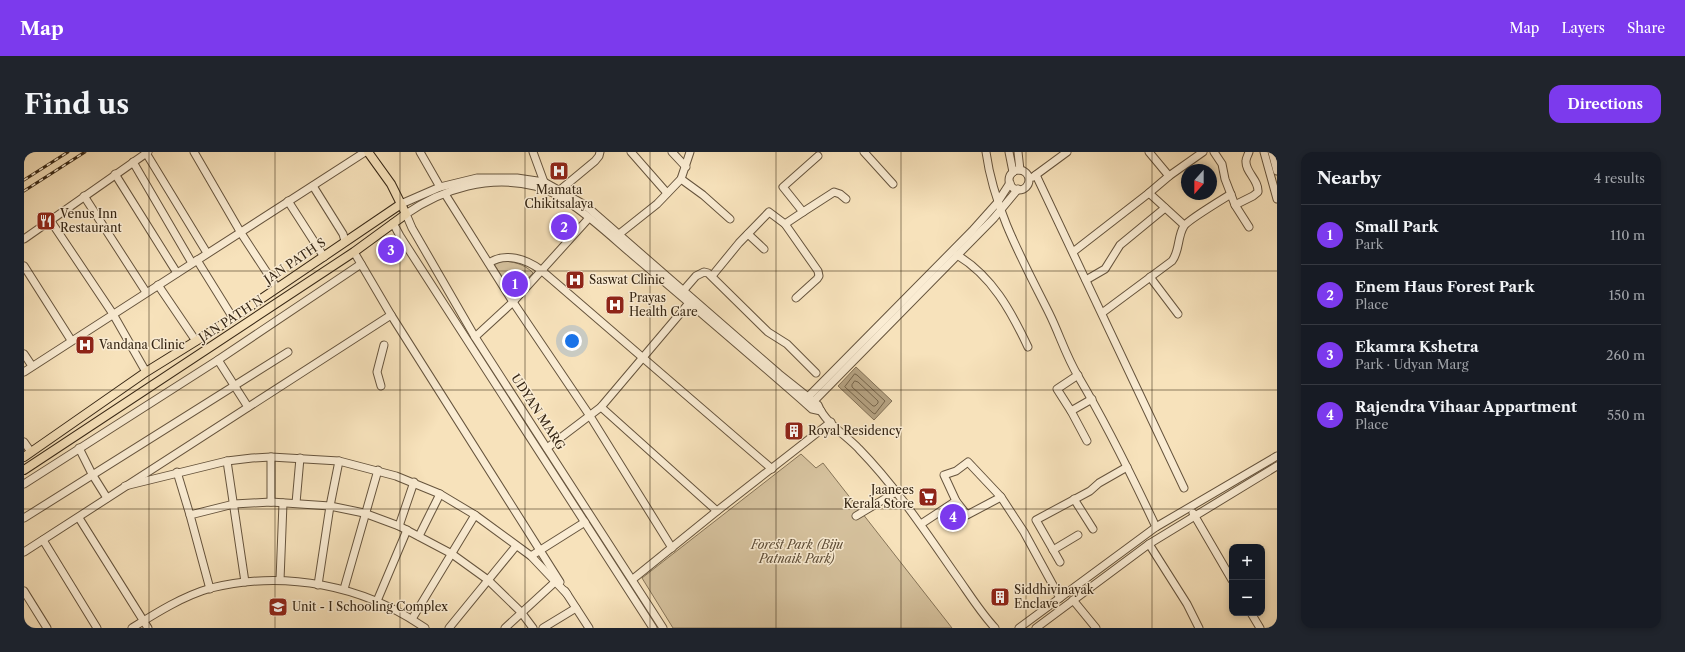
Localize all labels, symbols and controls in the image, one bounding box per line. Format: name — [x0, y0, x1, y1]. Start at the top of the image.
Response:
text: Map — [20, 17, 64, 40]
text: Map — [1509, 19, 1539, 37]
text: Layers — [1561, 19, 1605, 37]
text: Share — [1627, 19, 1665, 37]
button: Directions — [1549, 85, 1661, 123]
text: Find us — [24, 87, 129, 121]
hospital icon: Mamata Chikitsalaya — [548, 160, 570, 182]
north arrow — [1181, 164, 1217, 200]
text: Nearby — [1317, 168, 1381, 188]
text: 4 results — [1594, 170, 1645, 186]
place label: Mamata Chikitsalaya — [524, 182, 594, 211]
place label: Venus Inn Restaurant — [59, 206, 122, 235]
restaurant icon: Venus Inn Restaurant — [35, 210, 57, 232]
pin: 2 — [551, 212, 577, 242]
text: Small Park — [1355, 217, 1438, 236]
text: 1 — [1327, 227, 1333, 243]
text: 110 m — [1610, 227, 1645, 243]
street label: JAN PATH S — [259, 234, 328, 288]
pin: 3 — [378, 235, 404, 265]
text: Park — [1355, 236, 1383, 252]
pin: 1 — [502, 269, 528, 299]
hospital icon: Saswat Clinic — [564, 269, 586, 291]
place label: Saswat Clinic — [589, 272, 665, 287]
text: Enem Haus Forest Park — [1355, 277, 1535, 296]
text: 2 — [1326, 287, 1334, 303]
text: 150 m — [1609, 287, 1645, 303]
place label: Prayas Health Care — [629, 290, 698, 319]
street label: JAN PATH N — [194, 292, 266, 346]
hospital icon: Prayas Health Care — [604, 294, 626, 316]
text: Place — [1355, 296, 1388, 312]
your location — [562, 331, 582, 351]
hospital icon: Vandana Clinic — [74, 334, 96, 356]
place label: Vandana Clinic — [98, 337, 185, 352]
text: Ekamra Kshetra — [1355, 337, 1479, 356]
text: 3 — [1326, 347, 1334, 363]
text: 260 m — [1606, 347, 1645, 363]
text: Park · Udyan Marg — [1355, 356, 1469, 372]
street label: UDYAN MARG — [508, 371, 569, 453]
text: Rajendra Vihaar Appartment — [1355, 397, 1577, 416]
text: 4 — [1326, 407, 1334, 423]
text: 550 m — [1607, 407, 1645, 423]
text: Place — [1355, 416, 1388, 432]
building icon: Royal Residency — [783, 420, 805, 442]
place label: Royal Residency — [808, 423, 902, 438]
place label: Jaanees Kerala Store — [844, 482, 914, 511]
supermarket icon: Jaanees Kerala Store — [917, 486, 939, 508]
pin: 4 — [940, 502, 966, 532]
park label: Forest Park (Biju Patnaik Park) — [750, 537, 844, 566]
map controls — [1229, 544, 1265, 616]
button: + — [1229, 544, 1265, 580]
button: − — [1229, 580, 1265, 616]
place label: Siddhivinayak Enclave — [1014, 582, 1095, 611]
building icon: Siddhivinayak Enclave — [989, 586, 1011, 608]
school or university icon: Unit - I Schooling Complex — [267, 596, 289, 618]
place label: Unit - I Schooling Complex — [292, 599, 448, 614]

